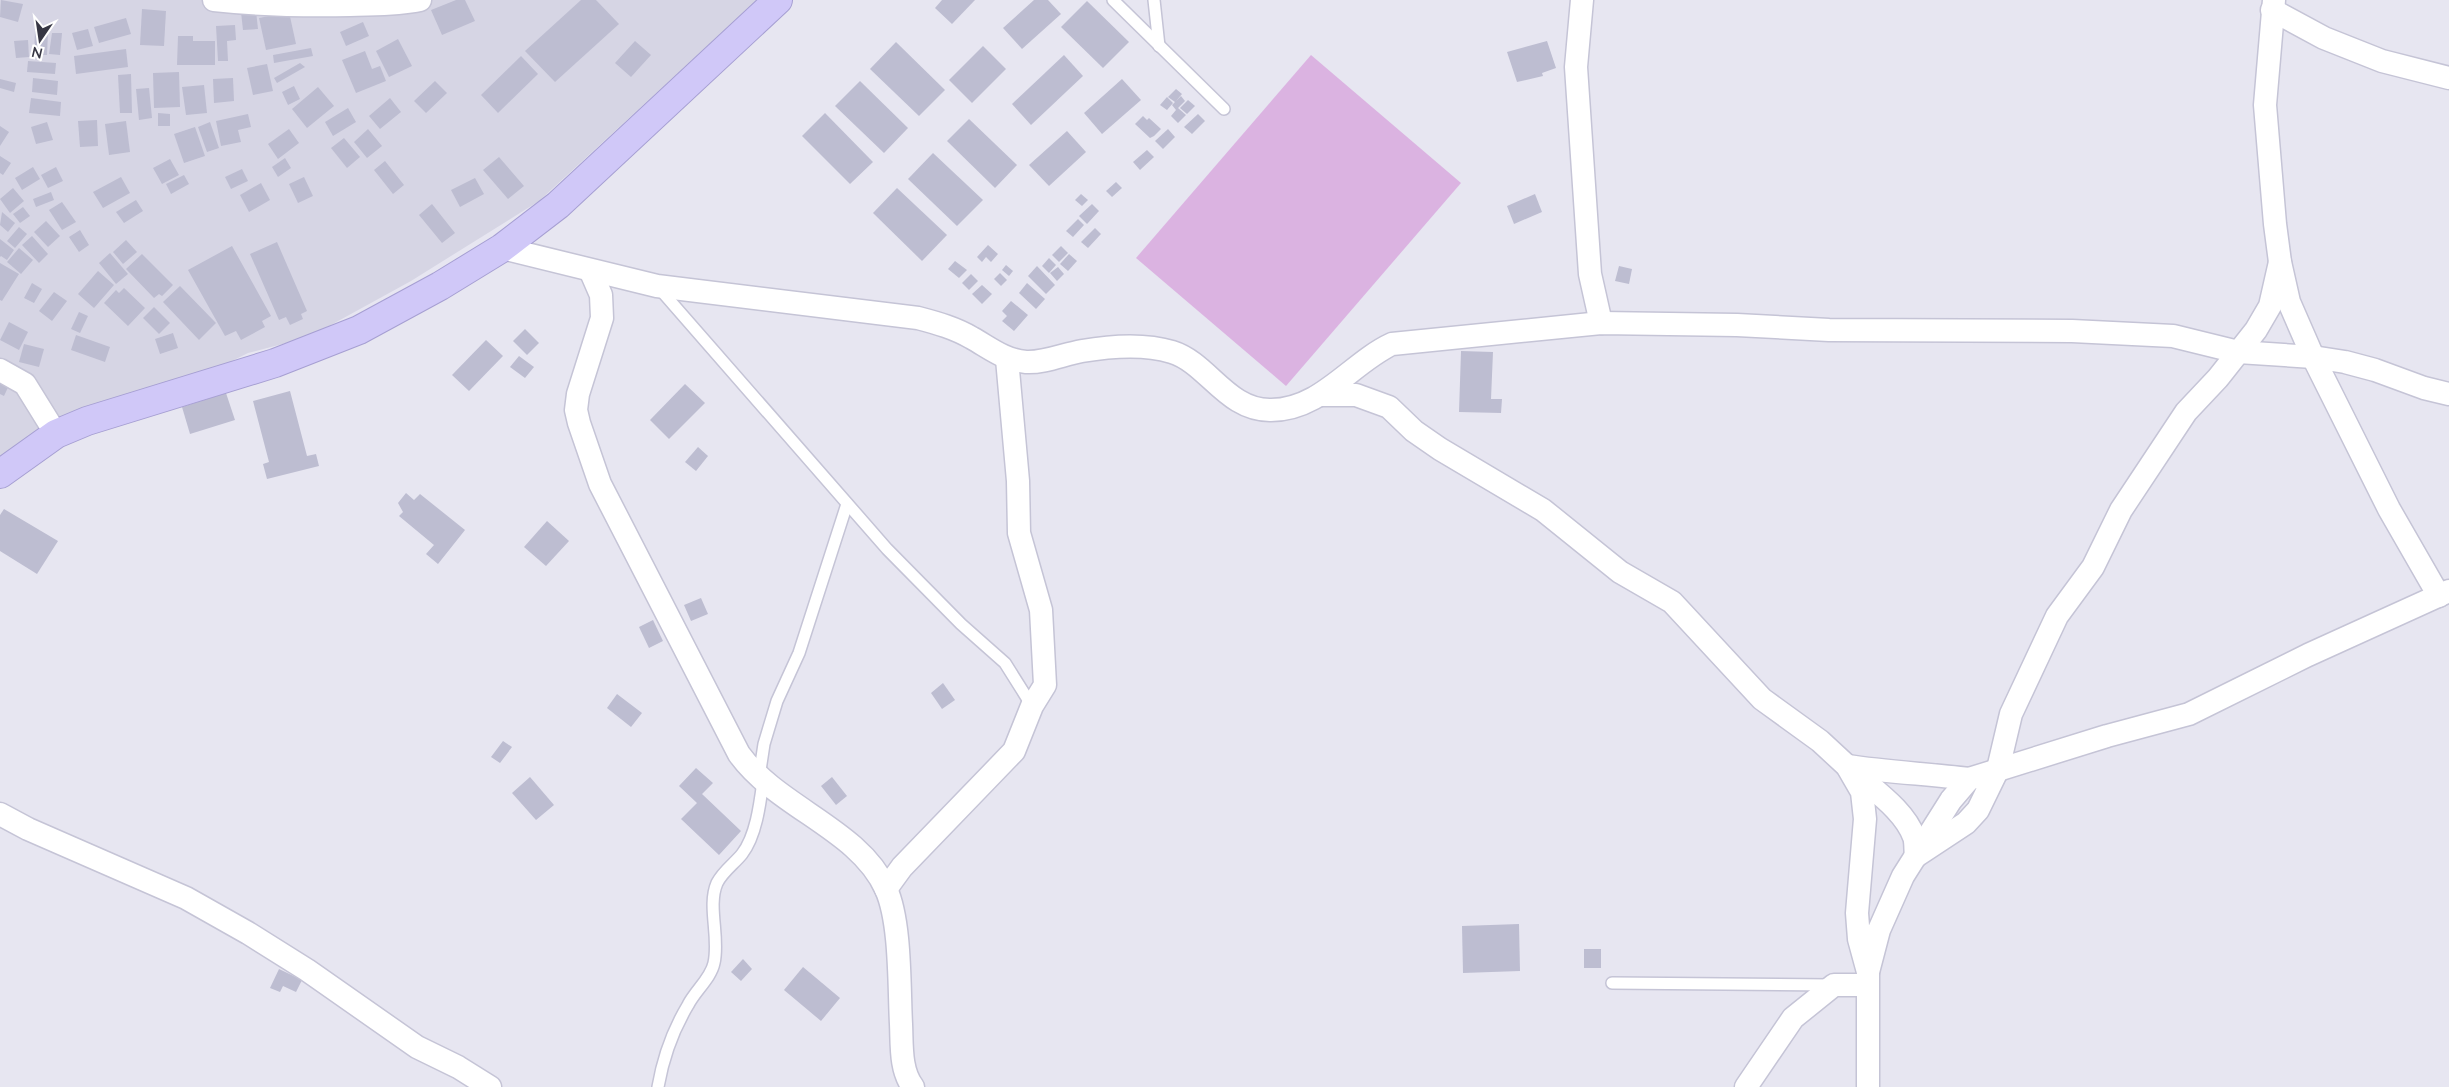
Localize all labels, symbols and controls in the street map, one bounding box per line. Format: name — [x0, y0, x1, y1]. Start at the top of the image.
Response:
north arrow — [15, 15, 65, 65]
text: N — [30, 44, 44, 63]

